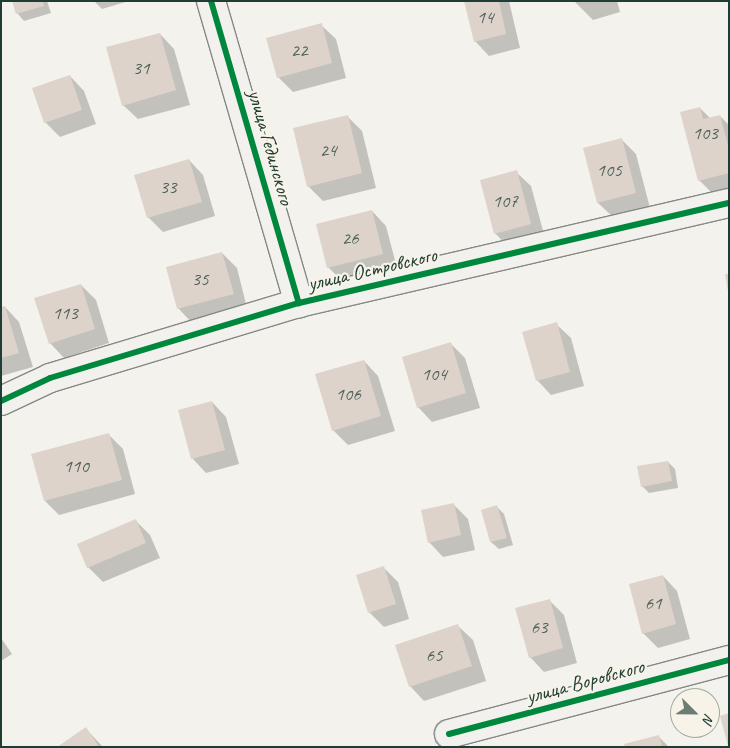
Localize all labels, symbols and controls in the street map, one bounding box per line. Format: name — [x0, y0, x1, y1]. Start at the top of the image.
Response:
house number: 14 — [476, 7, 494, 29]
house number: 22 — [290, 40, 308, 62]
house number: 31 — [132, 58, 150, 80]
street label: улица Гединского — [242, 86, 300, 208]
house number: 103 — [692, 123, 718, 145]
house number: 24 — [319, 140, 337, 162]
house number: 105 — [596, 160, 622, 182]
house number: 33 — [159, 177, 177, 199]
house number: 107 — [492, 191, 518, 213]
house number: 26 — [341, 228, 359, 250]
street label: улица Островского — [304, 242, 440, 296]
house number: 35 — [191, 269, 209, 291]
house number: 113 — [52, 303, 78, 325]
house number: 104 — [421, 364, 447, 386]
house number: 106 — [335, 384, 361, 406]
house number: 110 — [63, 456, 89, 478]
house number: 61 — [644, 593, 662, 615]
house number: 63 — [530, 617, 548, 639]
house number: 65 — [425, 645, 443, 667]
street label: улица Воровского — [523, 653, 647, 709]
north arrow — [670, 688, 720, 738]
text: N — [699, 711, 718, 726]

